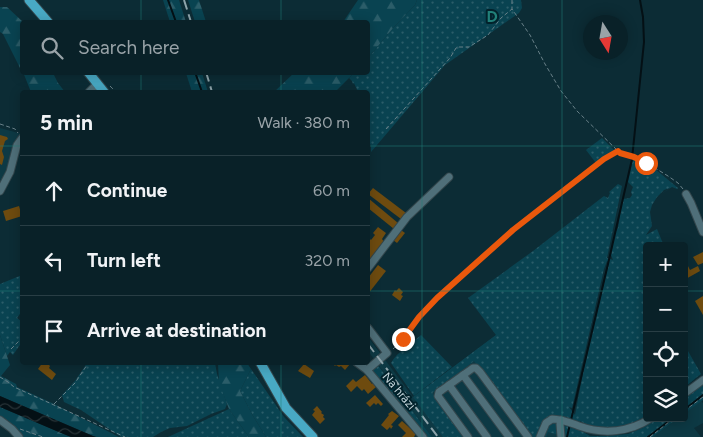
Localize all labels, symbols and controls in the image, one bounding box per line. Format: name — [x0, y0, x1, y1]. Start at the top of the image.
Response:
text: D — [486, 7, 498, 26]
north arrow — [583, 15, 628, 60]
search box — [20, 20, 370, 75]
icon: search — [38, 34, 66, 62]
text: Search here — [78, 36, 180, 59]
text: 5 min — [40, 110, 93, 135]
text: Walk · 380 m — [258, 113, 350, 132]
route start — [635, 152, 658, 175]
icon: ahead — [40, 177, 68, 205]
text: Continue — [87, 179, 167, 202]
text: 60 m — [313, 181, 350, 200]
map controls — [643, 242, 688, 422]
button: + — [643, 242, 688, 287]
icon: left — [40, 247, 68, 275]
text: Turn left — [87, 249, 161, 272]
text: 320 m — [305, 251, 350, 270]
button: − — [643, 287, 688, 332]
icon: arrive — [40, 317, 68, 345]
text: Arrive at destination — [87, 319, 266, 342]
route end — [392, 328, 415, 351]
button: locate — [643, 332, 688, 377]
street label: Na hrázi — [380, 370, 418, 412]
button: layers — [643, 377, 688, 422]

